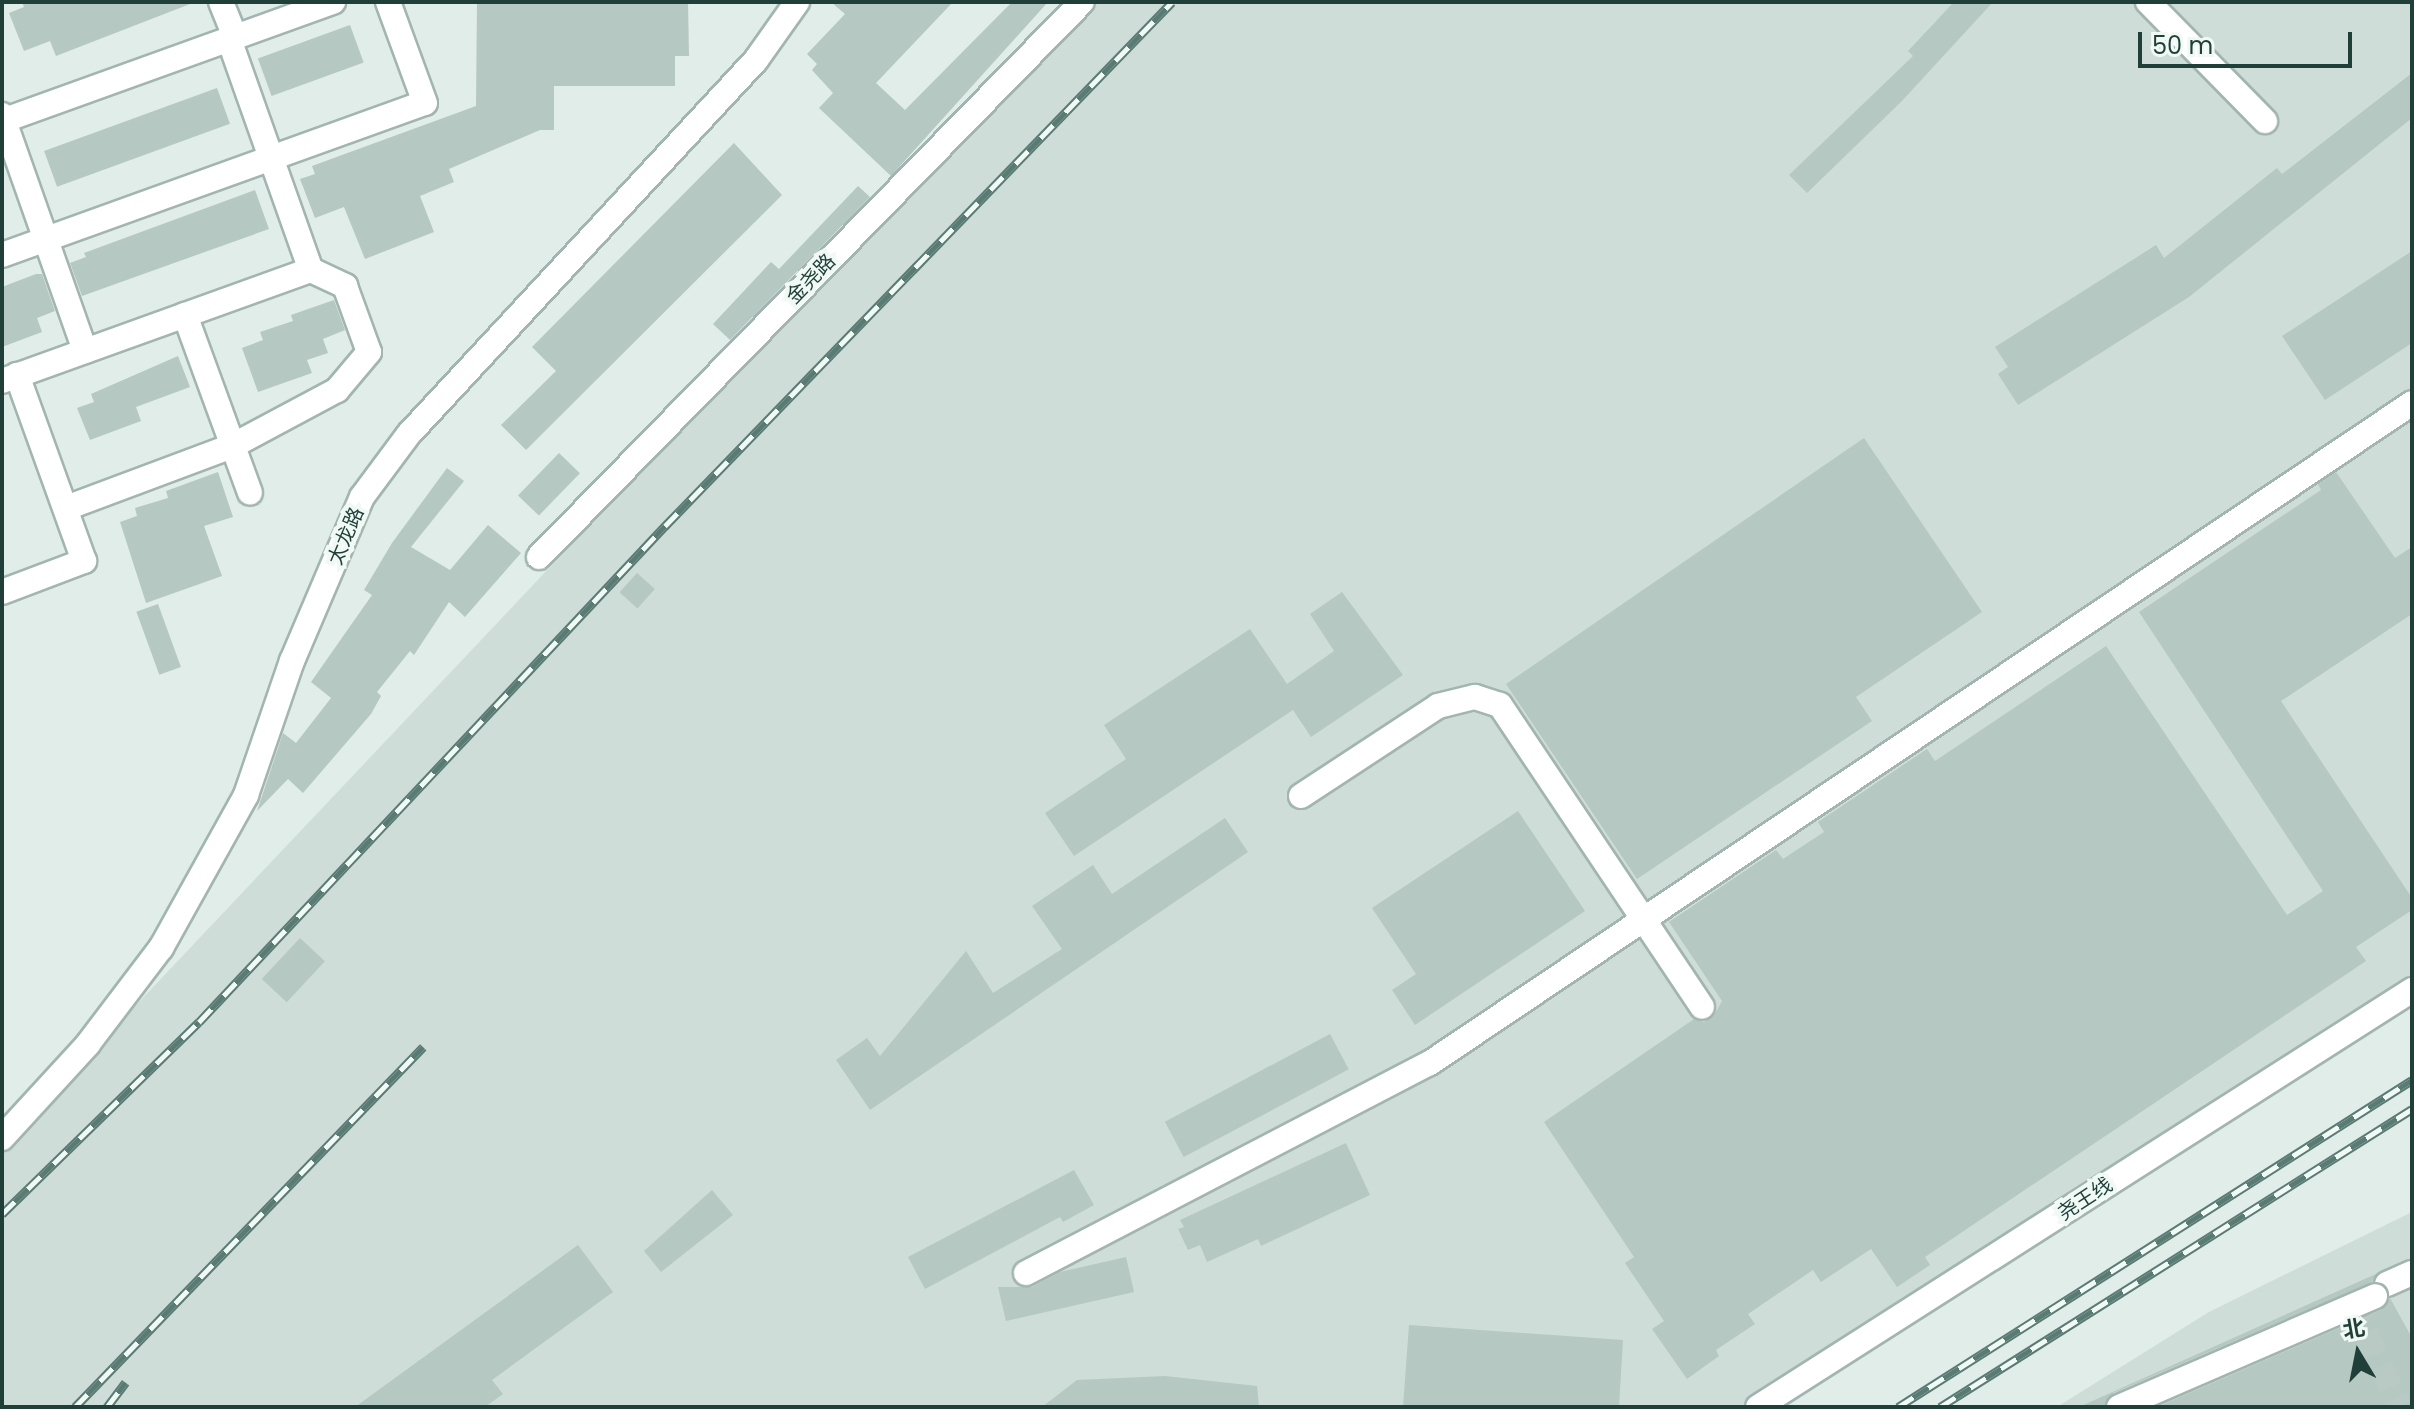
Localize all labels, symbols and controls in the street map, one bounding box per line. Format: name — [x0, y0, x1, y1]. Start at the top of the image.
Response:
scale bar — [2142, 16, 2356, 66]
text: 50 m — [2152, 29, 2213, 62]
street label: 金尧路 — [782, 249, 840, 309]
street label: 太龙路 — [323, 504, 369, 568]
street label: 尧王线 — [2053, 1173, 2117, 1225]
text: 北 — [2340, 1312, 2367, 1346]
north arrow — [2318, 1313, 2398, 1393]

